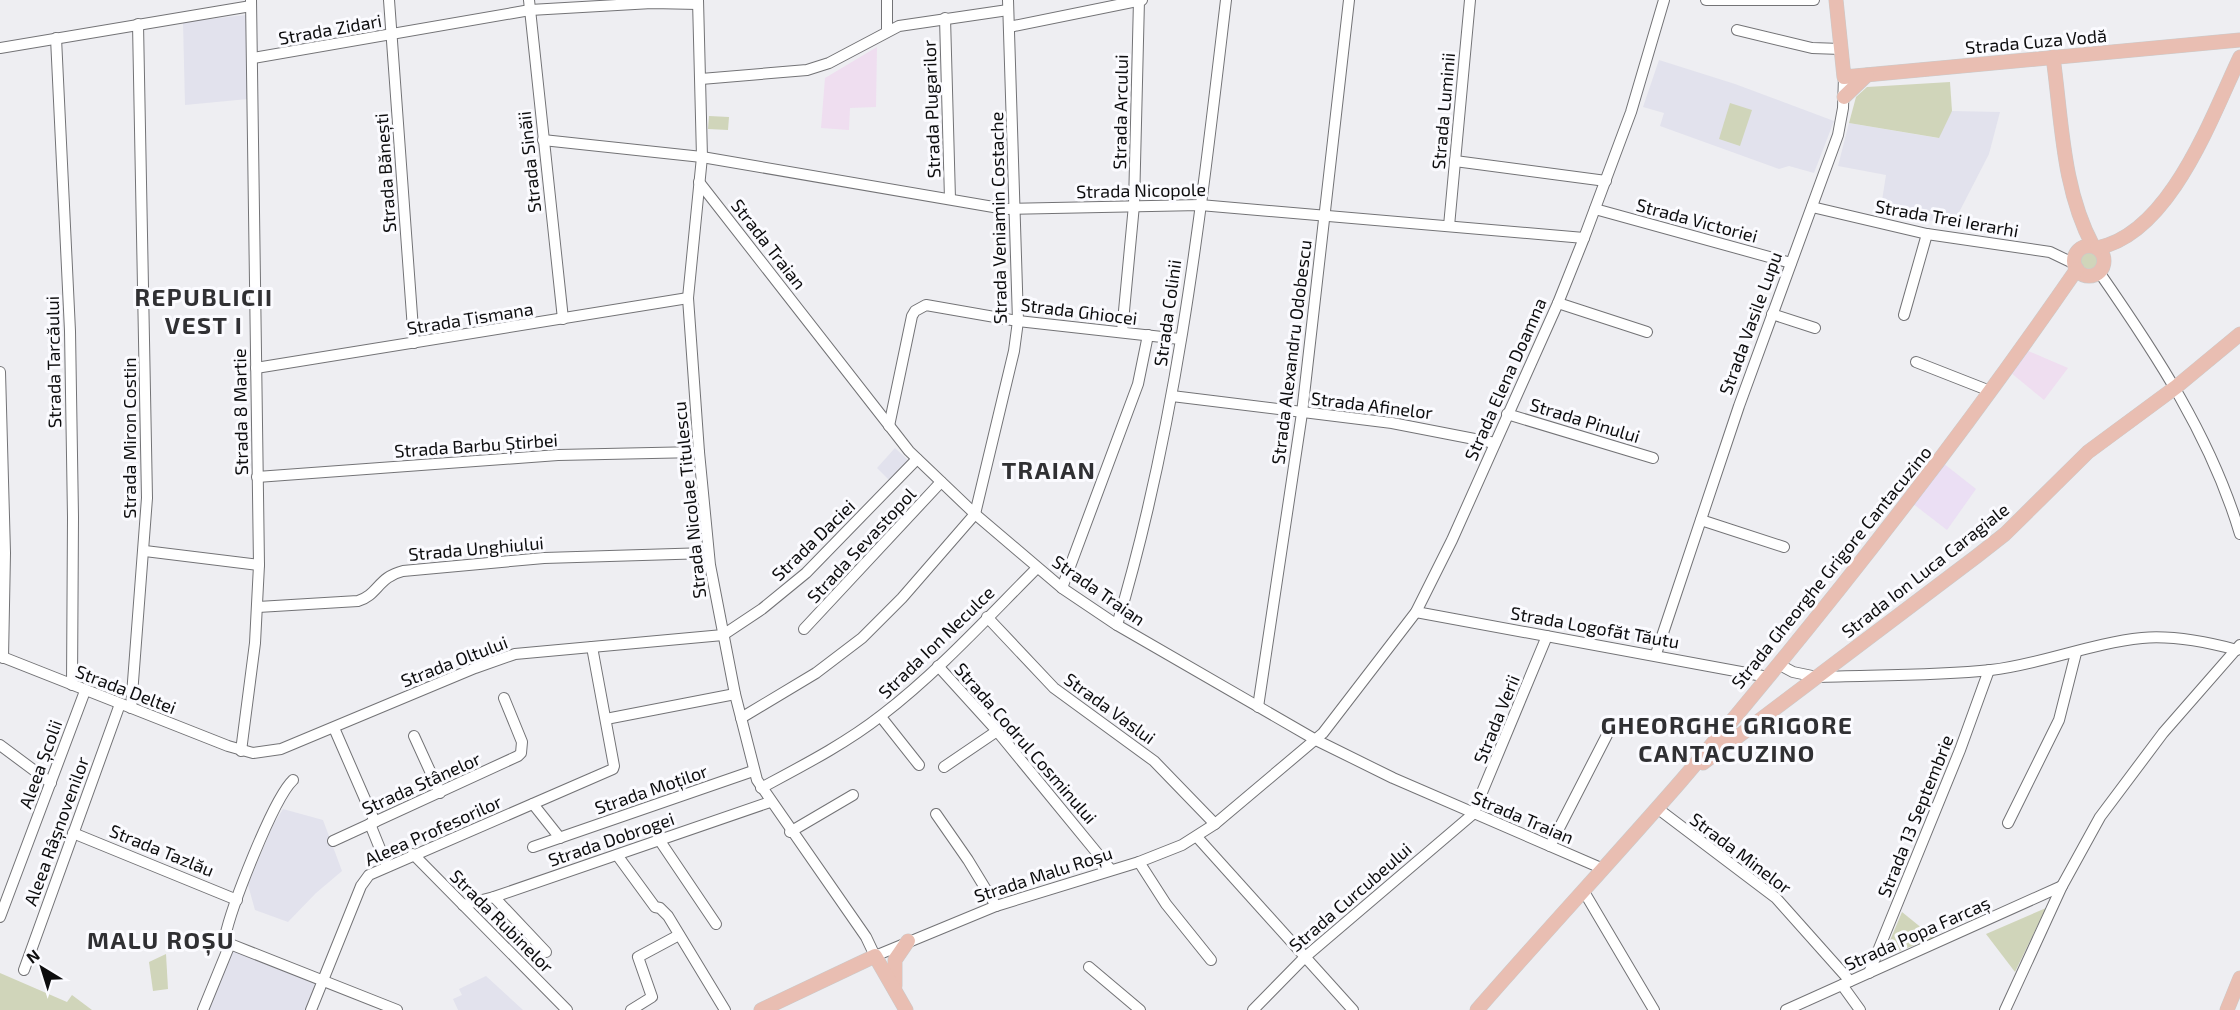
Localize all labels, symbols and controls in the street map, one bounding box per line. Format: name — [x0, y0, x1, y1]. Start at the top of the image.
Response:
street label: Strada Zidari — [277, 9, 383, 49]
street label: Strada Cuza Vodă — [1964, 24, 2108, 58]
street label: Strada Plugarilor — [918, 39, 944, 179]
street label: Strada Luminii — [1427, 52, 1459, 170]
street label: Strada Arcului — [1108, 54, 1132, 170]
street label: Strada Sinăii — [513, 110, 545, 214]
street label: Strada Bănești — [370, 112, 401, 234]
street label: Strada Veniamin Costache — [985, 112, 1011, 324]
street label: Strada Nicopole — [1076, 178, 1206, 202]
street label: Strada Victoriei — [1634, 193, 1760, 247]
street label: Strada Traian — [727, 195, 811, 293]
street label: Strada Trei Ierarhi — [1874, 195, 2020, 241]
street label: Strada Alexandru Odobescu — [1266, 238, 1316, 466]
street label: Strada Vasile Lupu — [1714, 248, 1786, 398]
street label: Strada Colinii — [1149, 258, 1185, 368]
district label: REPUBLICII VEST I — [134, 282, 274, 339]
street label: Strada Ghiocei — [1019, 293, 1139, 329]
street label: Strada Elena Doamna — [1459, 294, 1551, 464]
street label: Strada Tarcăului — [41, 296, 65, 428]
street label: Strada Tismana — [405, 297, 535, 339]
street label: Strada 8 Martie — [228, 348, 252, 476]
street label: Strada Miron Costin — [118, 357, 140, 519]
street label: Strada Afinelor — [1310, 387, 1434, 423]
street label: Strada Pinului — [1527, 393, 1643, 447]
street label: Strada Nicolae Titulescu — [668, 400, 710, 600]
street label: Strada Barbu Știrbei — [393, 428, 559, 463]
street label: Strada Gheorghe Grigore Cantacuzino — [1726, 441, 1936, 693]
district label: TRAIAN — [1002, 455, 1096, 484]
street label: Strada Sevastopol — [802, 482, 920, 607]
street label: Strada Daciei — [767, 495, 859, 585]
street label: Strada Ion Luca Caragiale — [1837, 498, 2013, 642]
street label: Strada Unghiului — [407, 531, 545, 565]
street label: Strada Traian — [1048, 550, 1150, 630]
street label: Strada Ion Neculce — [873, 581, 999, 703]
street label: Strada Logofăt Tăutu — [1509, 601, 1681, 653]
street label: Strada Oltului — [398, 631, 510, 691]
street label: Strada Codrul Cosminului — [950, 658, 1102, 828]
street label: Strada Deltei — [73, 660, 179, 718]
street label: Strada Vaslui — [1060, 668, 1160, 748]
street label: Strada Verii — [1468, 671, 1524, 767]
district label: GHEORGHE GRIGORE CANTACUZINO — [1601, 710, 1853, 767]
street label: Aleea Școlii — [14, 717, 67, 812]
street label: Strada 13 Septembrie — [1872, 731, 1958, 901]
street label: Strada Stânelor — [358, 747, 484, 819]
street label: Aleea Râșnovenilor — [19, 753, 94, 909]
street label: Strada Moților — [592, 759, 711, 820]
street label: Strada Traian — [1469, 786, 1577, 848]
street label: Aleea Profesorilor — [361, 790, 505, 870]
street label: Strada Dobrogei — [545, 807, 677, 871]
street label: Strada Minelor — [1686, 808, 1796, 898]
street label: Strada Tazlău — [106, 819, 218, 881]
street label: Strada Curcubeului — [1284, 838, 1416, 956]
street label: Strada Malu Roșu — [971, 841, 1115, 908]
street label: Strada Rubinelor — [446, 865, 558, 977]
street label: Strada Popa Farcaș — [1841, 891, 1994, 976]
district label: MALU ROȘU — [87, 925, 235, 956]
north arrow — [12, 938, 72, 998]
text: N — [22, 945, 43, 967]

